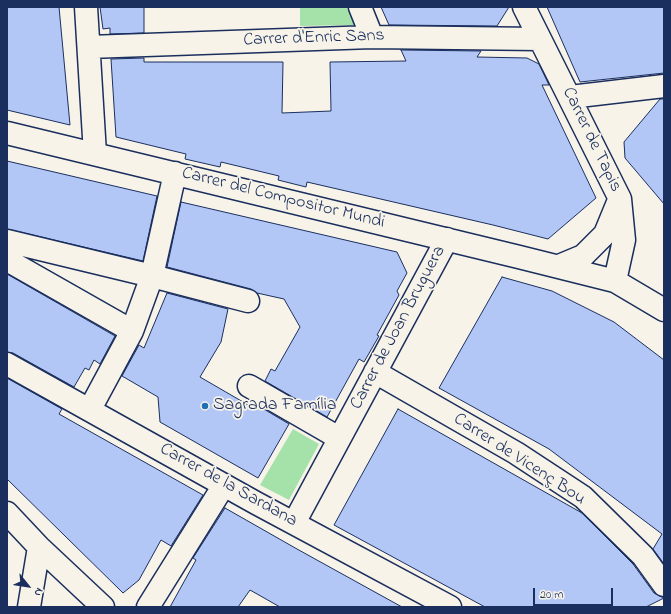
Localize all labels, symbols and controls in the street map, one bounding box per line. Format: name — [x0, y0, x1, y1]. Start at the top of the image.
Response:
street label: Carrer d'Enric Sans — [243, 26, 385, 52]
street label: Carrer de Tapis — [556, 84, 626, 196]
street label: Carrer del Compositor Mundi — [179, 163, 387, 235]
street label: Carrer de Joan Bruguera — [347, 242, 451, 414]
place label: Sagrada Família — [213, 395, 337, 417]
marker: Sagrada Família — [200, 401, 210, 411]
street label: Carrer de Vicenç Bou — [449, 409, 589, 511]
street label: Carrer de la Sardana — [155, 439, 301, 533]
north arrow — [8, 566, 48, 606]
scale bar — [535, 580, 615, 606]
text: N — [30, 585, 47, 599]
text: 20 m — [540, 586, 563, 604]

